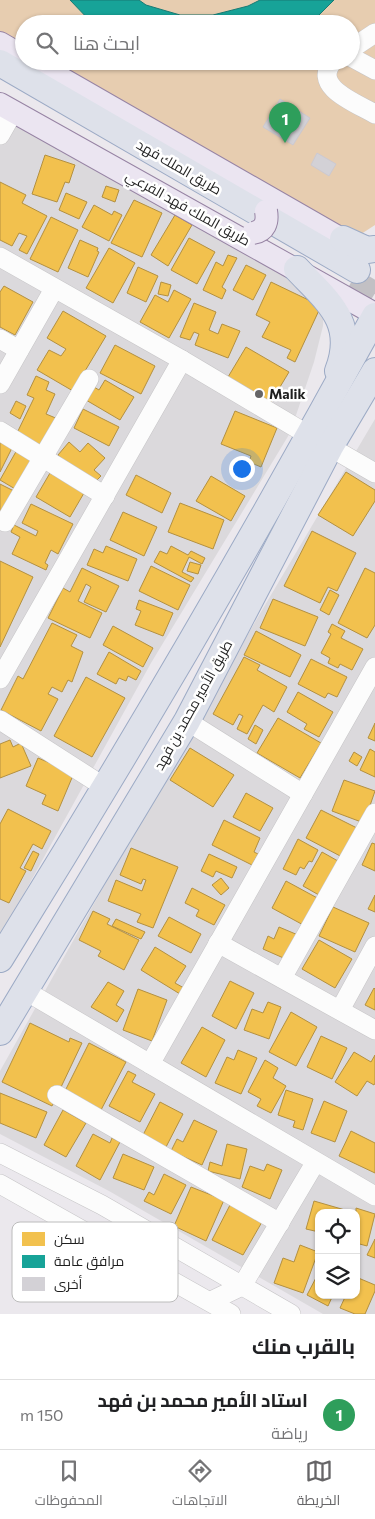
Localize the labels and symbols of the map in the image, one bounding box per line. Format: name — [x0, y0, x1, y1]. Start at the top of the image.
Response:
pin: 1 — [269, 102, 301, 143]
street label: طريق الملك فهد — [133, 135, 225, 199]
street label: طريق الملك فهد الفرعي — [121, 166, 253, 252]
place label: Malik — [269, 385, 305, 402]
marker: Malik — [253, 388, 265, 400]
your location — [229, 456, 255, 482]
street label: طريق الأمير محمد بن فهد — [150, 637, 236, 773]
legend — [12, 1222, 178, 1302]
text: سكن — [54, 1230, 85, 1247]
text: مرافق عامة — [54, 1252, 124, 1270]
text: أخرى — [54, 1275, 83, 1292]

